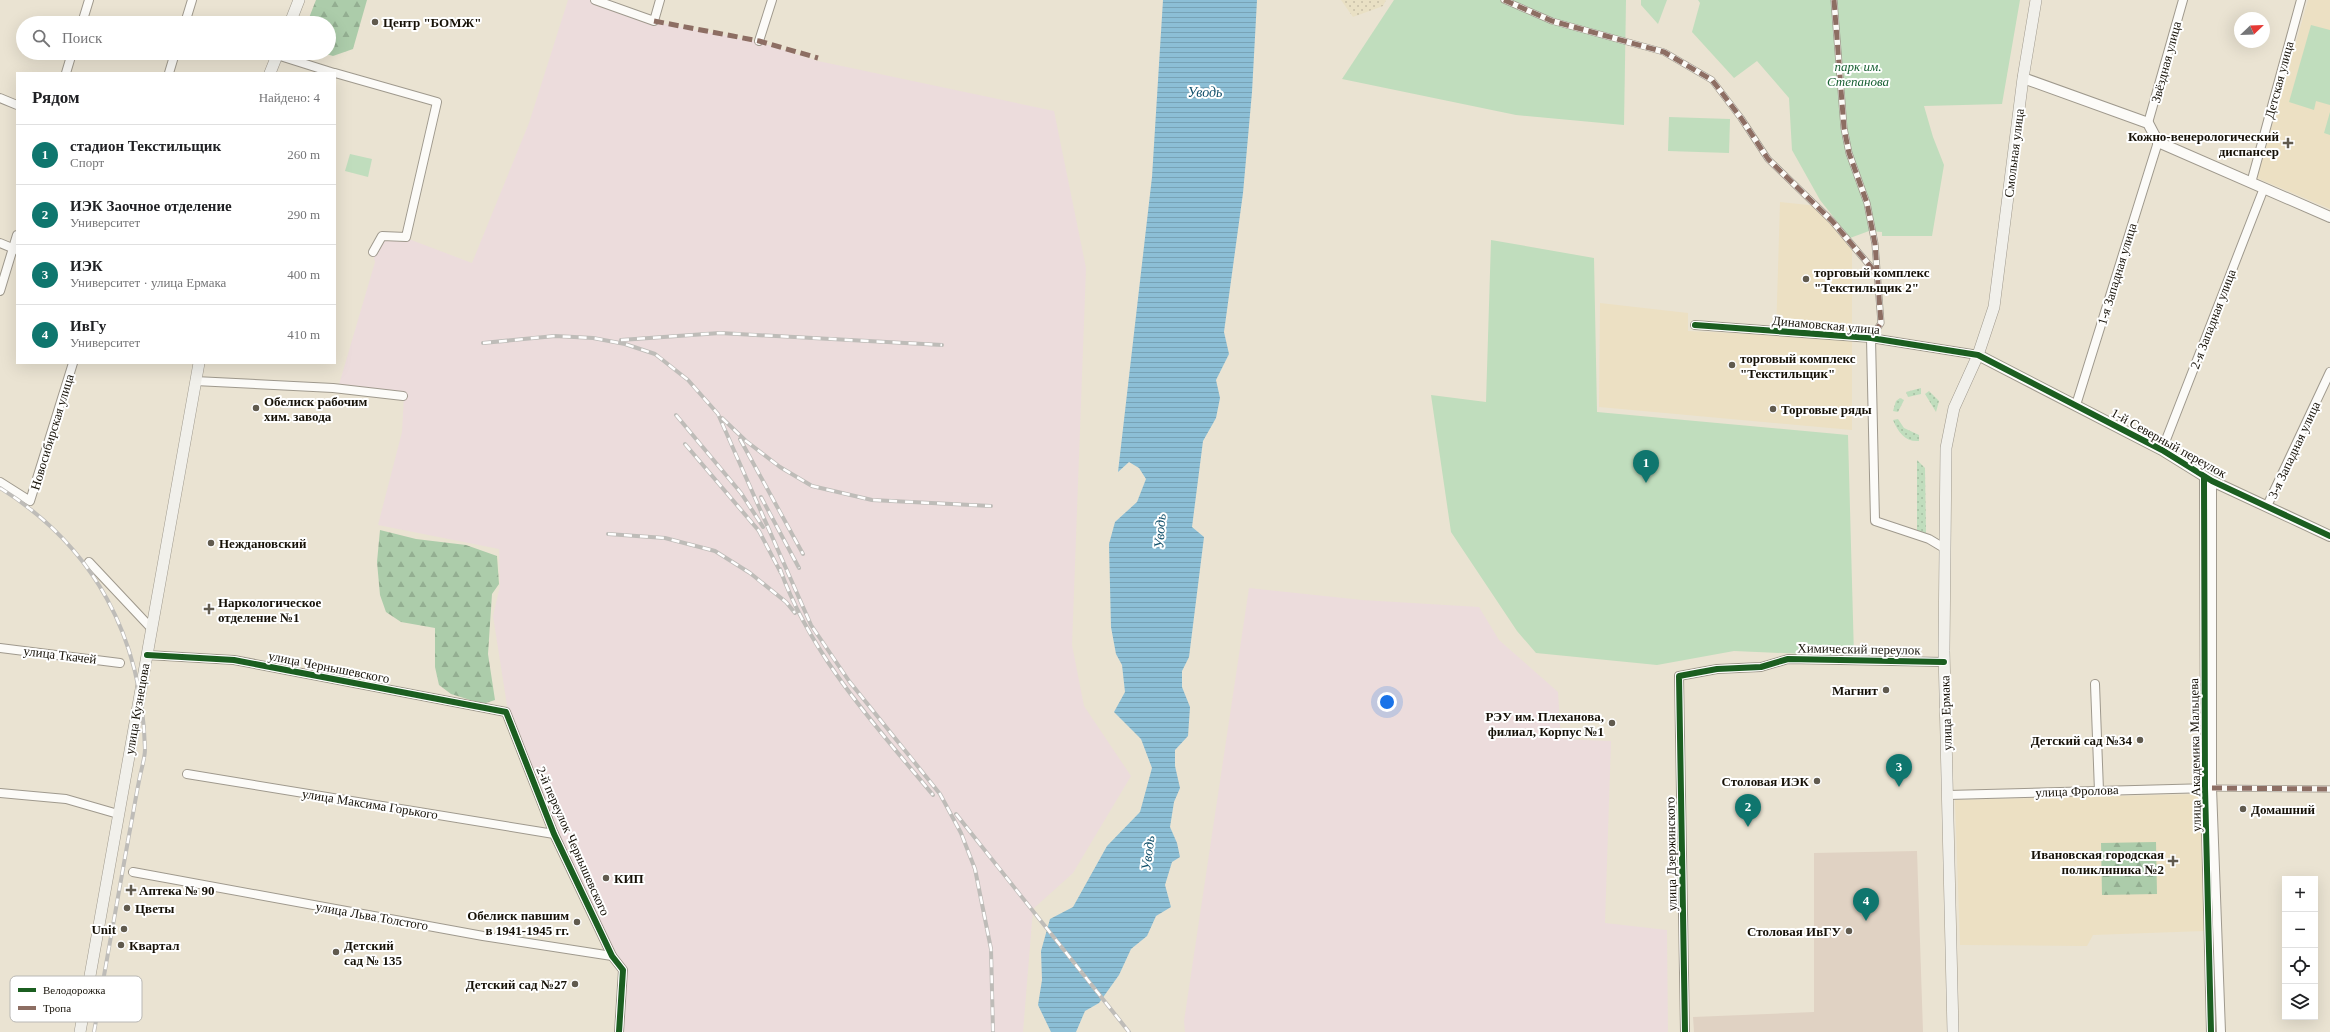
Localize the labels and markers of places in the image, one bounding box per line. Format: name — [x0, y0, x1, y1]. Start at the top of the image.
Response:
place label: Центр "БОМЖ" — [383, 15, 482, 30]
marker: Центр "БОМЖ" — [370, 17, 380, 27]
place label: Кожно-венерологический диспансер — [2128, 129, 2280, 159]
marker: Кожно-венерологический диспансер — [2282, 137, 2294, 149]
place label: торговый комплекс "Текстильщик 2" — [1814, 265, 1930, 295]
marker: торговый комплекс "Текстильщик 2" — [1801, 274, 1811, 284]
place label: торговый комплекс "Текстильщик" — [1740, 351, 1856, 381]
marker: торговый комплекс "Текстильщик" — [1727, 360, 1737, 370]
place label: Обелиск рабочим хим. завода — [264, 394, 368, 424]
place label: Торговые ряды — [1781, 402, 1872, 417]
marker: Обелиск рабочим хим. завода — [251, 403, 261, 413]
marker: Торговые ряды — [1768, 404, 1778, 414]
pin: 1 — [1633, 450, 1659, 483]
place label: Неждановский — [219, 536, 307, 551]
marker: Неждановский — [206, 538, 216, 548]
place label: Наркологическое отделение №1 — [218, 595, 322, 625]
marker: Наркологическое отделение №1 — [203, 603, 215, 615]
place label: Магнит — [1832, 683, 1879, 698]
marker: Магнит — [1881, 685, 1891, 695]
place label: РЭУ им. Плеханова, филиал, Корпус №1 — [1485, 709, 1604, 739]
marker: РЭУ им. Плеханова, филиал, Корпус №1 — [1607, 718, 1617, 728]
place label: Детский сад №34 — [2031, 733, 2132, 748]
marker: Детский сад №34 — [2135, 735, 2145, 745]
pin: 3 — [1886, 754, 1912, 787]
place label: Столовая ИЭК — [1722, 774, 1810, 789]
marker: Столовая ИЭК — [1812, 776, 1822, 786]
pin: 2 — [1735, 794, 1761, 827]
place label: Домашний — [2251, 802, 2315, 817]
marker: Домашний — [2238, 804, 2248, 814]
place label: Ивановская городская поликлиника №2 — [2031, 847, 2164, 877]
marker: Ивановская городская поликлиника №2 — [2167, 855, 2179, 867]
place label: КИП — [614, 871, 644, 886]
marker: КИП — [601, 873, 611, 883]
place label: Аптека № 90 — [139, 883, 214, 898]
marker: Аптека № 90 — [126, 885, 136, 895]
pin: 4 — [1853, 888, 1879, 921]
place label: Цветы — [135, 901, 174, 916]
marker: Цветы — [122, 903, 132, 913]
place label: Обелиск павшим в 1941-1945 гг. — [467, 908, 569, 938]
marker: Обелиск павшим в 1941-1945 гг. — [572, 917, 582, 927]
place label: Unit — [91, 922, 117, 937]
marker: Unit — [119, 924, 129, 934]
place label: Столовая ИвГУ — [1747, 924, 1841, 939]
marker: Столовая ИвГУ — [1844, 926, 1854, 936]
place label: Квартал — [129, 938, 179, 953]
place label: Детский сад № 135 — [344, 938, 403, 968]
marker: Квартал — [116, 940, 126, 950]
marker: Детский сад № 135 — [331, 947, 341, 957]
place label: Детский сад №27 — [466, 977, 567, 992]
marker: Детский сад №27 — [570, 979, 580, 989]

